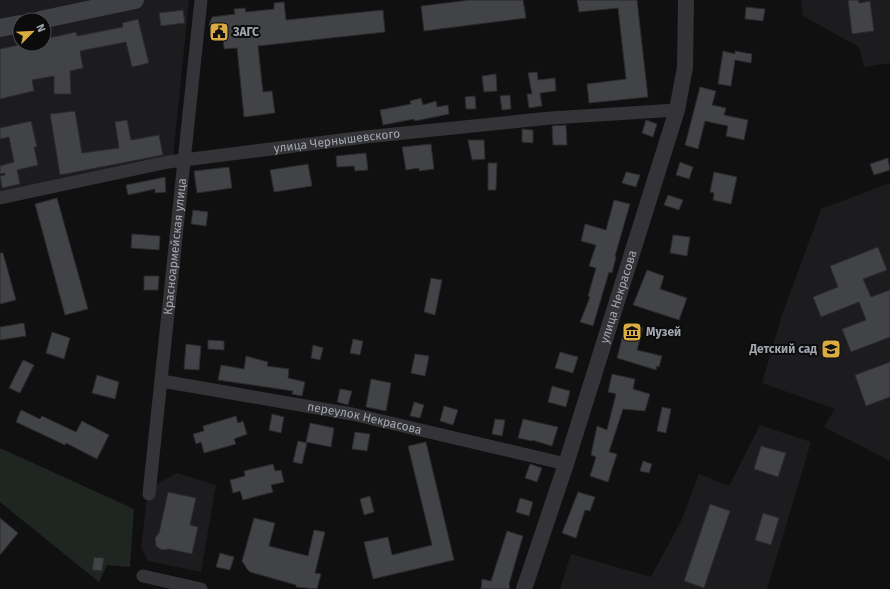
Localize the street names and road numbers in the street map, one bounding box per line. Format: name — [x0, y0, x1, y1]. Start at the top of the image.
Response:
street label: улица Чернышевского — [273, 126, 401, 156]
street label: Красноармейская улица — [161, 177, 189, 315]
street label: улица Некрасова — [597, 249, 640, 345]
street label: переулок Некрасова — [306, 399, 423, 437]

